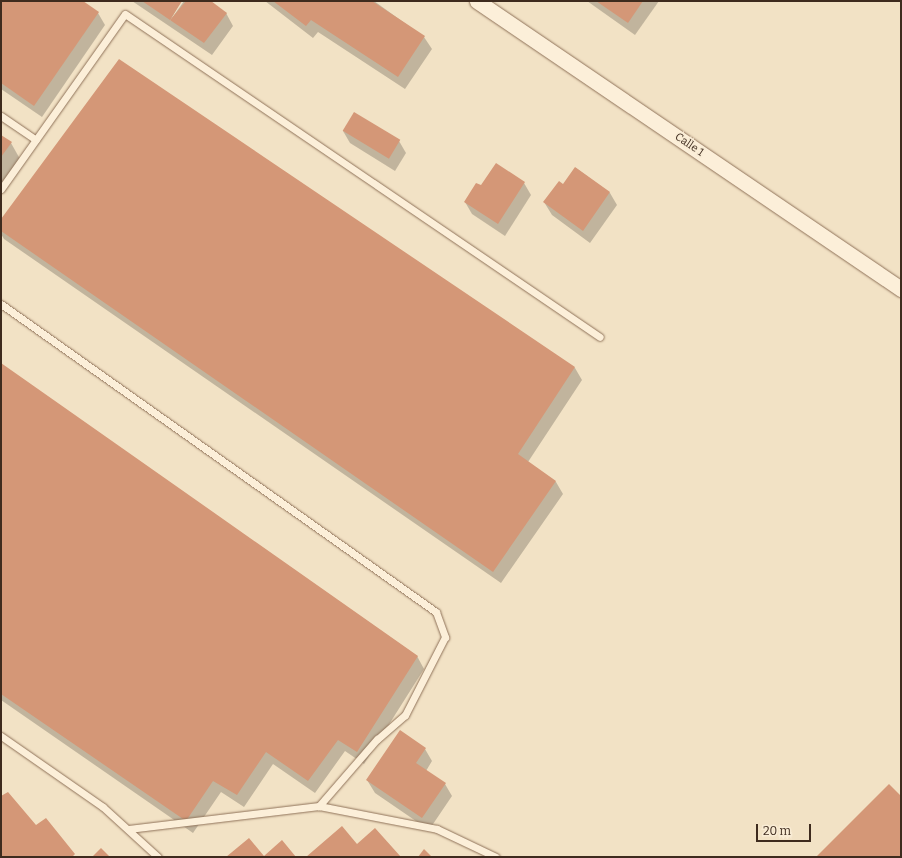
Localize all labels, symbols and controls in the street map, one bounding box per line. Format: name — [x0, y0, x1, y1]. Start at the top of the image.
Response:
street label: Calle 1 — [672, 131, 706, 159]
scale bar — [758, 816, 813, 842]
text: 20 m — [763, 824, 791, 838]

